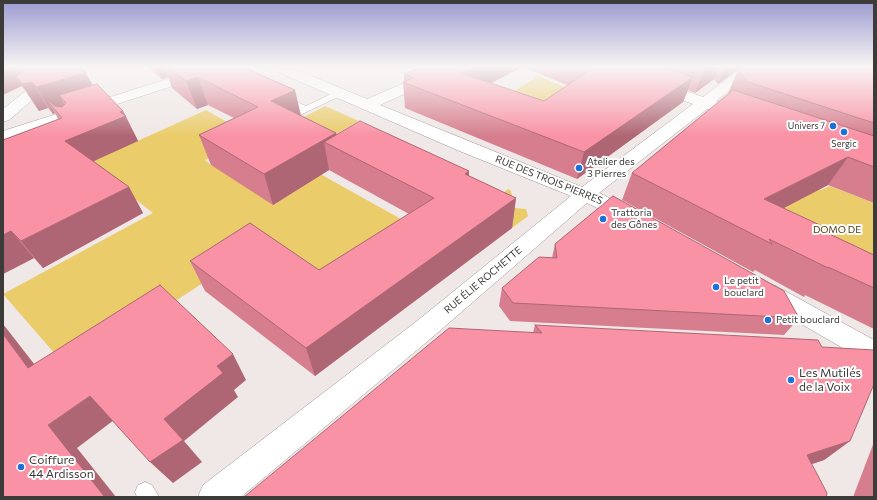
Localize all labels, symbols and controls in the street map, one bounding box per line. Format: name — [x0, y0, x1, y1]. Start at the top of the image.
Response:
place label: Univers 7 — [788, 121, 825, 131]
marker: Univers 7 — [828, 121, 838, 131]
marker: Sergic — [839, 127, 849, 137]
place label: Sergic — [831, 139, 857, 149]
street label: RUE DES TROIS PIERRES — [494, 153, 604, 207]
place label: Atelier des 3 Pierres — [587, 156, 635, 180]
marker: Atelier des 3 Pierres — [574, 163, 584, 173]
place label: Trattoria des Gônes — [611, 207, 657, 230]
marker: Trattoria des Gônes — [598, 214, 608, 224]
park label: DOMO DE — [813, 224, 861, 236]
street label: RUE ÉLIE ROCHETTE — [442, 244, 524, 316]
place label: Le petit bouclard — [724, 275, 764, 298]
marker: Le petit bouclard — [711, 282, 721, 292]
place label: Petit bouclard — [776, 314, 840, 326]
marker: Petit bouclard — [763, 315, 773, 325]
place label: Les Mutilés de la Voix — [799, 366, 861, 394]
marker: Les Mutilés de la Voix — [786, 375, 796, 385]
place label: Coiffure 44 Ardisson — [29, 453, 94, 481]
marker: Coiffure 44 Ardisson — [16, 462, 26, 472]

